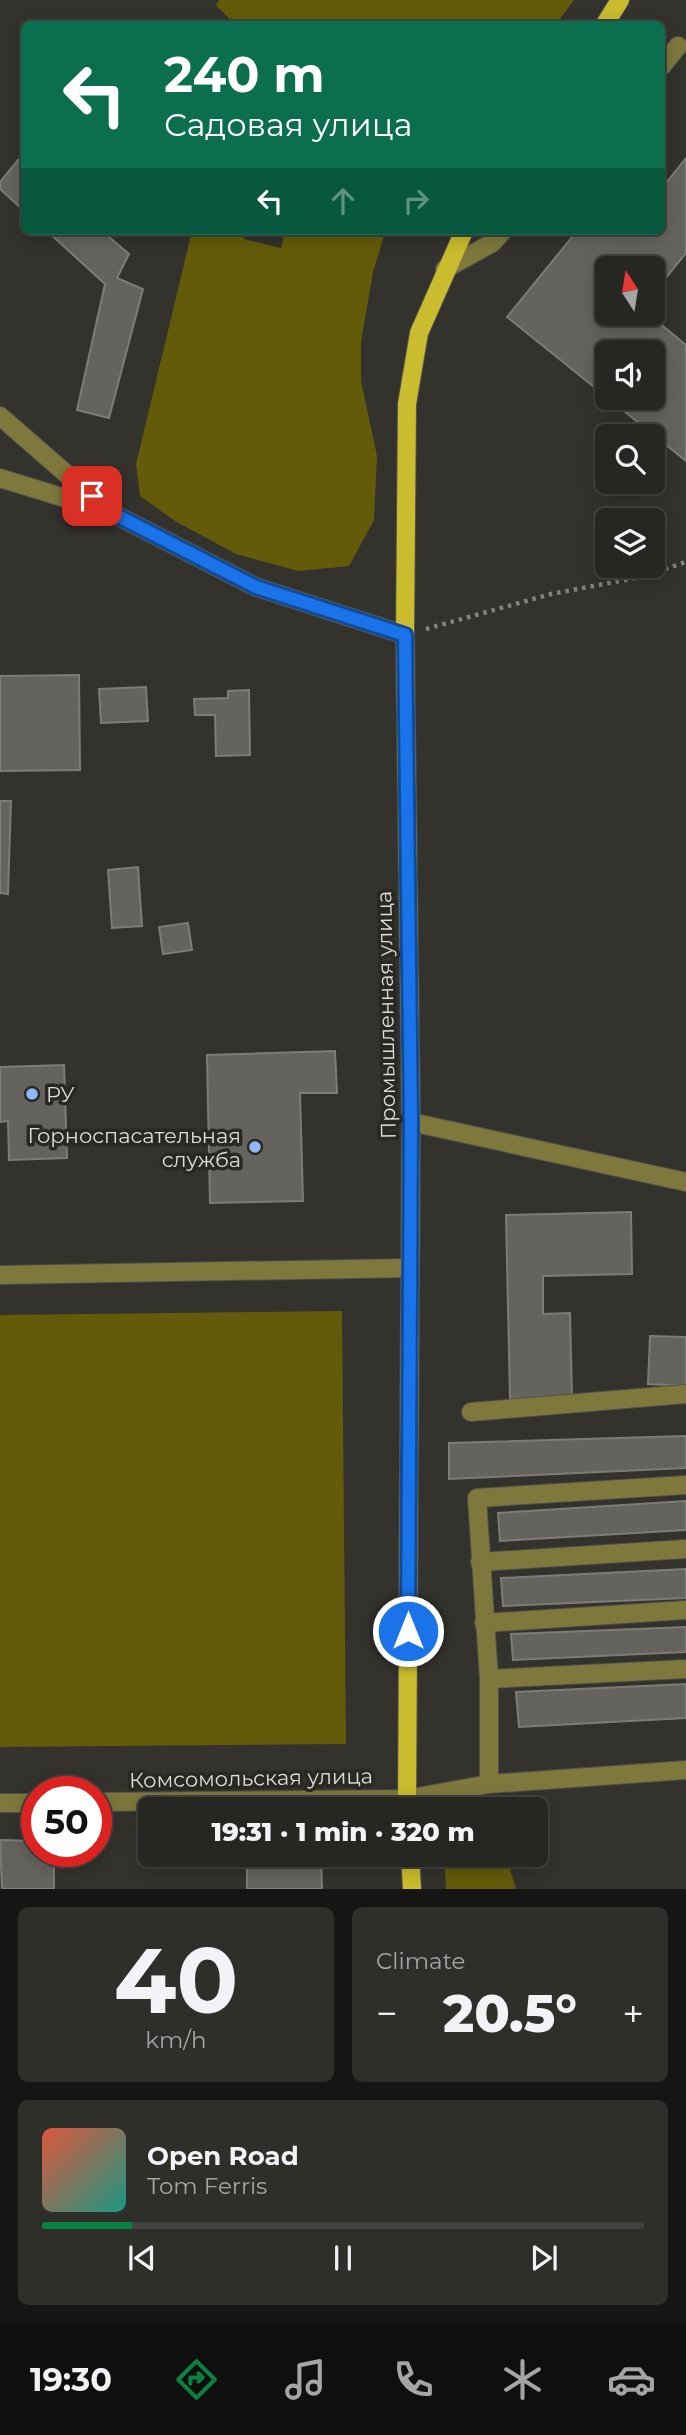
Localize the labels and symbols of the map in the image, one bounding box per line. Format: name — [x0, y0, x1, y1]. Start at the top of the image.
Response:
north arrow — [595, 256, 665, 326]
pin — [62, 466, 122, 526]
street label: Промышленная улица — [371, 891, 401, 1139]
place label: РУ — [46, 1082, 75, 1107]
marker: РУ — [24, 1086, 40, 1102]
place label: Горноспасательная служба — [28, 1123, 241, 1172]
marker: Горноспасательная служба — [247, 1139, 263, 1155]
position arrow — [371, 1594, 445, 1668]
street label: Комсомольская улица — [129, 1763, 373, 1793]
speed limit sign: 50 — [21, 1776, 112, 1867]

